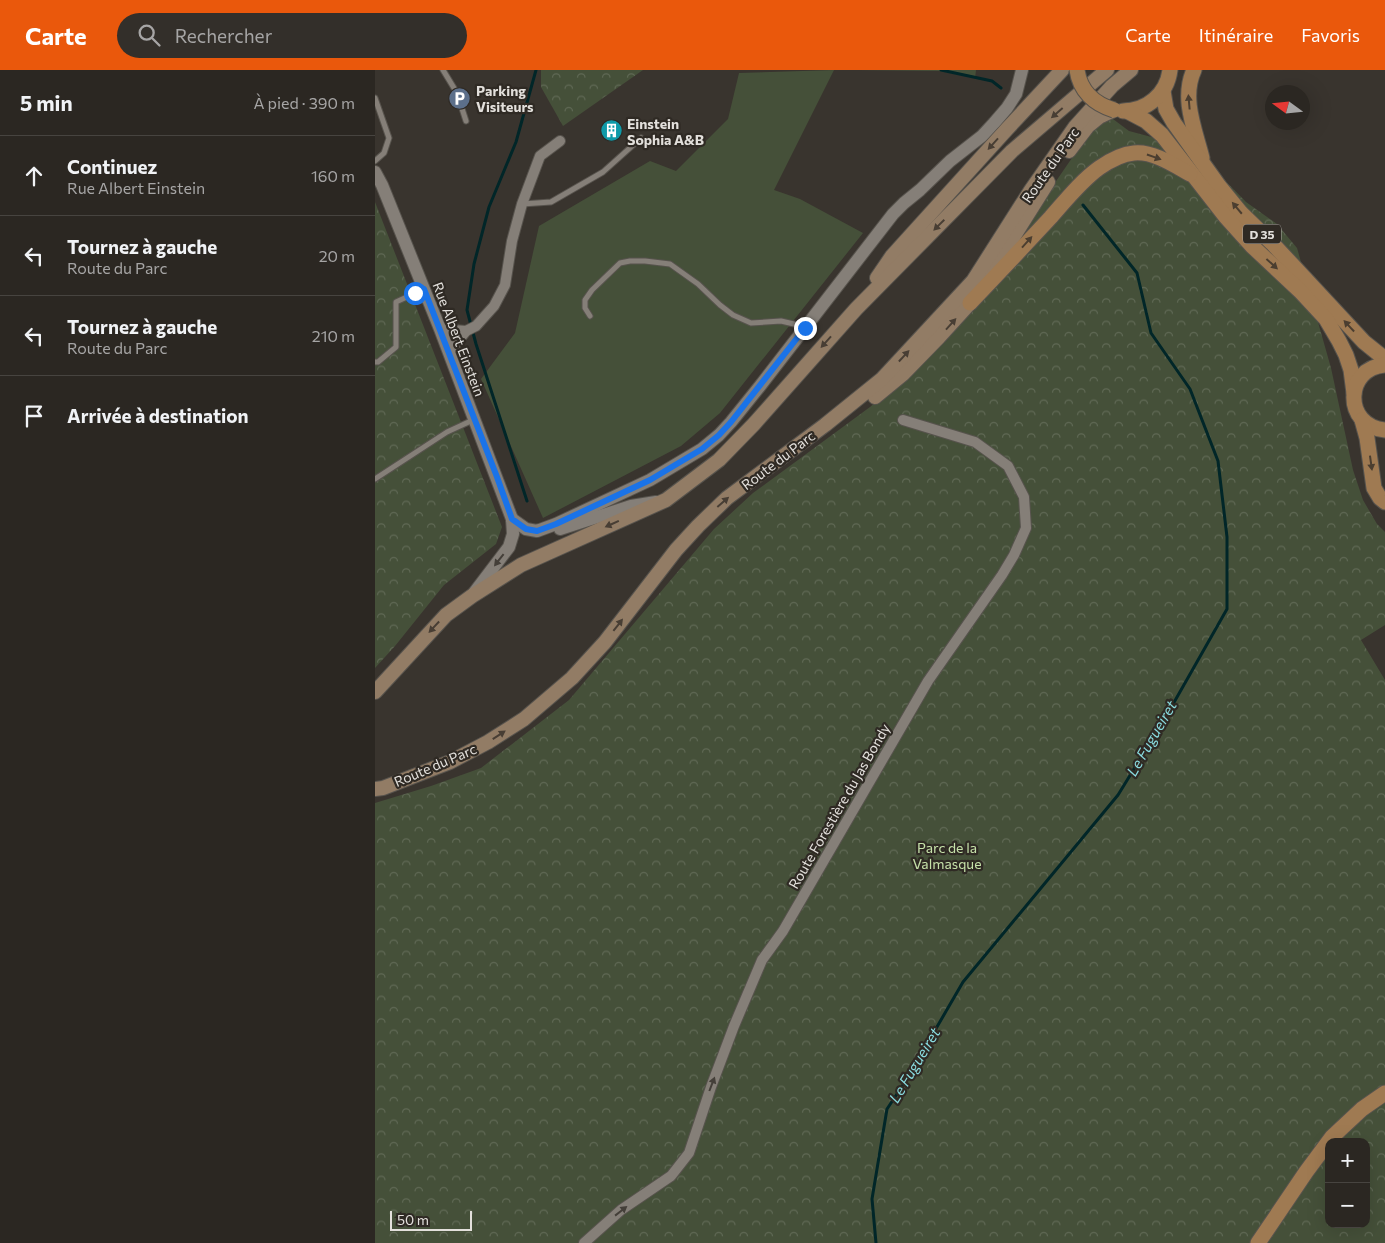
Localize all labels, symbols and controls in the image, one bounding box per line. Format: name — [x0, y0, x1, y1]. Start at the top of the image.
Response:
search box — [117, 13, 467, 58]
text: Carte — [25, 21, 87, 50]
icon: search — [135, 21, 163, 49]
text: Rechercher — [175, 24, 272, 47]
text: Carte — [1125, 24, 1171, 46]
text: Itinéraire — [1199, 24, 1273, 46]
text: Favoris — [1301, 24, 1360, 46]
place label: Parking Visiteurs — [476, 82, 534, 115]
north arrow — [1265, 85, 1310, 130]
parking icon: Parking Visiteurs — [448, 86, 472, 110]
text: 5 min — [20, 90, 73, 115]
text: À pied · 390 m — [253, 93, 355, 112]
one-way arrow — [1185, 94, 1193, 110]
one-way arrow — [1051, 107, 1063, 119]
place label: Einstein Sophia A&B — [627, 115, 704, 148]
building icon: Einstein Sophia A&B — [599, 119, 623, 143]
street label: Route du Parc — [1018, 124, 1082, 206]
one-way arrow — [987, 137, 999, 149]
one-way arrow — [1147, 154, 1162, 161]
text: Continuez — [67, 155, 157, 178]
icon: ahead — [20, 162, 48, 190]
text: 160 m — [311, 166, 355, 185]
text: Rue Albert Einstein — [67, 178, 205, 197]
one-way arrow — [1232, 202, 1243, 215]
one-way arrow — [933, 219, 945, 231]
road number: D 35 — [1243, 224, 1281, 243]
text: Tournez à gauche — [67, 235, 217, 258]
one-way arrow — [1022, 236, 1033, 249]
icon: left — [20, 242, 48, 270]
text: 20 m — [319, 246, 355, 265]
text: Route du Parc — [67, 258, 167, 277]
one-way arrow — [1266, 259, 1279, 270]
street label: Rue Albert Einstein — [429, 279, 489, 399]
route start — [404, 282, 427, 305]
text: Tournez à gauche — [67, 315, 217, 338]
route end — [794, 317, 817, 340]
one-way arrow — [945, 318, 957, 330]
one-way arrow — [1343, 320, 1355, 332]
icon: left — [20, 322, 48, 350]
text: 210 m — [312, 326, 355, 345]
one-way arrow — [821, 336, 832, 349]
text: Route du Parc — [67, 338, 167, 357]
one-way arrow — [898, 350, 910, 362]
icon: arrive — [20, 402, 48, 430]
text: Arrivée à destination — [67, 404, 249, 427]
street label: Route du Parc — [738, 427, 818, 493]
one-way arrow — [1367, 455, 1375, 471]
one-way arrow — [717, 496, 730, 507]
one-way arrow — [605, 521, 619, 529]
one-way arrow — [494, 553, 505, 566]
one-way arrow — [613, 618, 623, 632]
one-way arrow — [428, 621, 440, 633]
water label: Le Fugueiret — [1122, 696, 1180, 779]
street label: Route Forestière du Jas Bondy — [785, 720, 893, 892]
one-way arrow — [493, 730, 506, 740]
street label: Route du Parc — [391, 740, 479, 790]
park label: Parc de la Valmasque — [912, 839, 982, 872]
water label: Le Fugueiret — [885, 1024, 944, 1106]
one-way arrow — [709, 1077, 716, 1092]
map controls — [1325, 1138, 1370, 1228]
button: + — [1325, 1138, 1370, 1183]
button: − — [1325, 1183, 1370, 1228]
one-way arrow — [614, 1205, 627, 1216]
scale bar — [390, 1208, 473, 1231]
text: 50 m — [397, 1211, 429, 1228]

